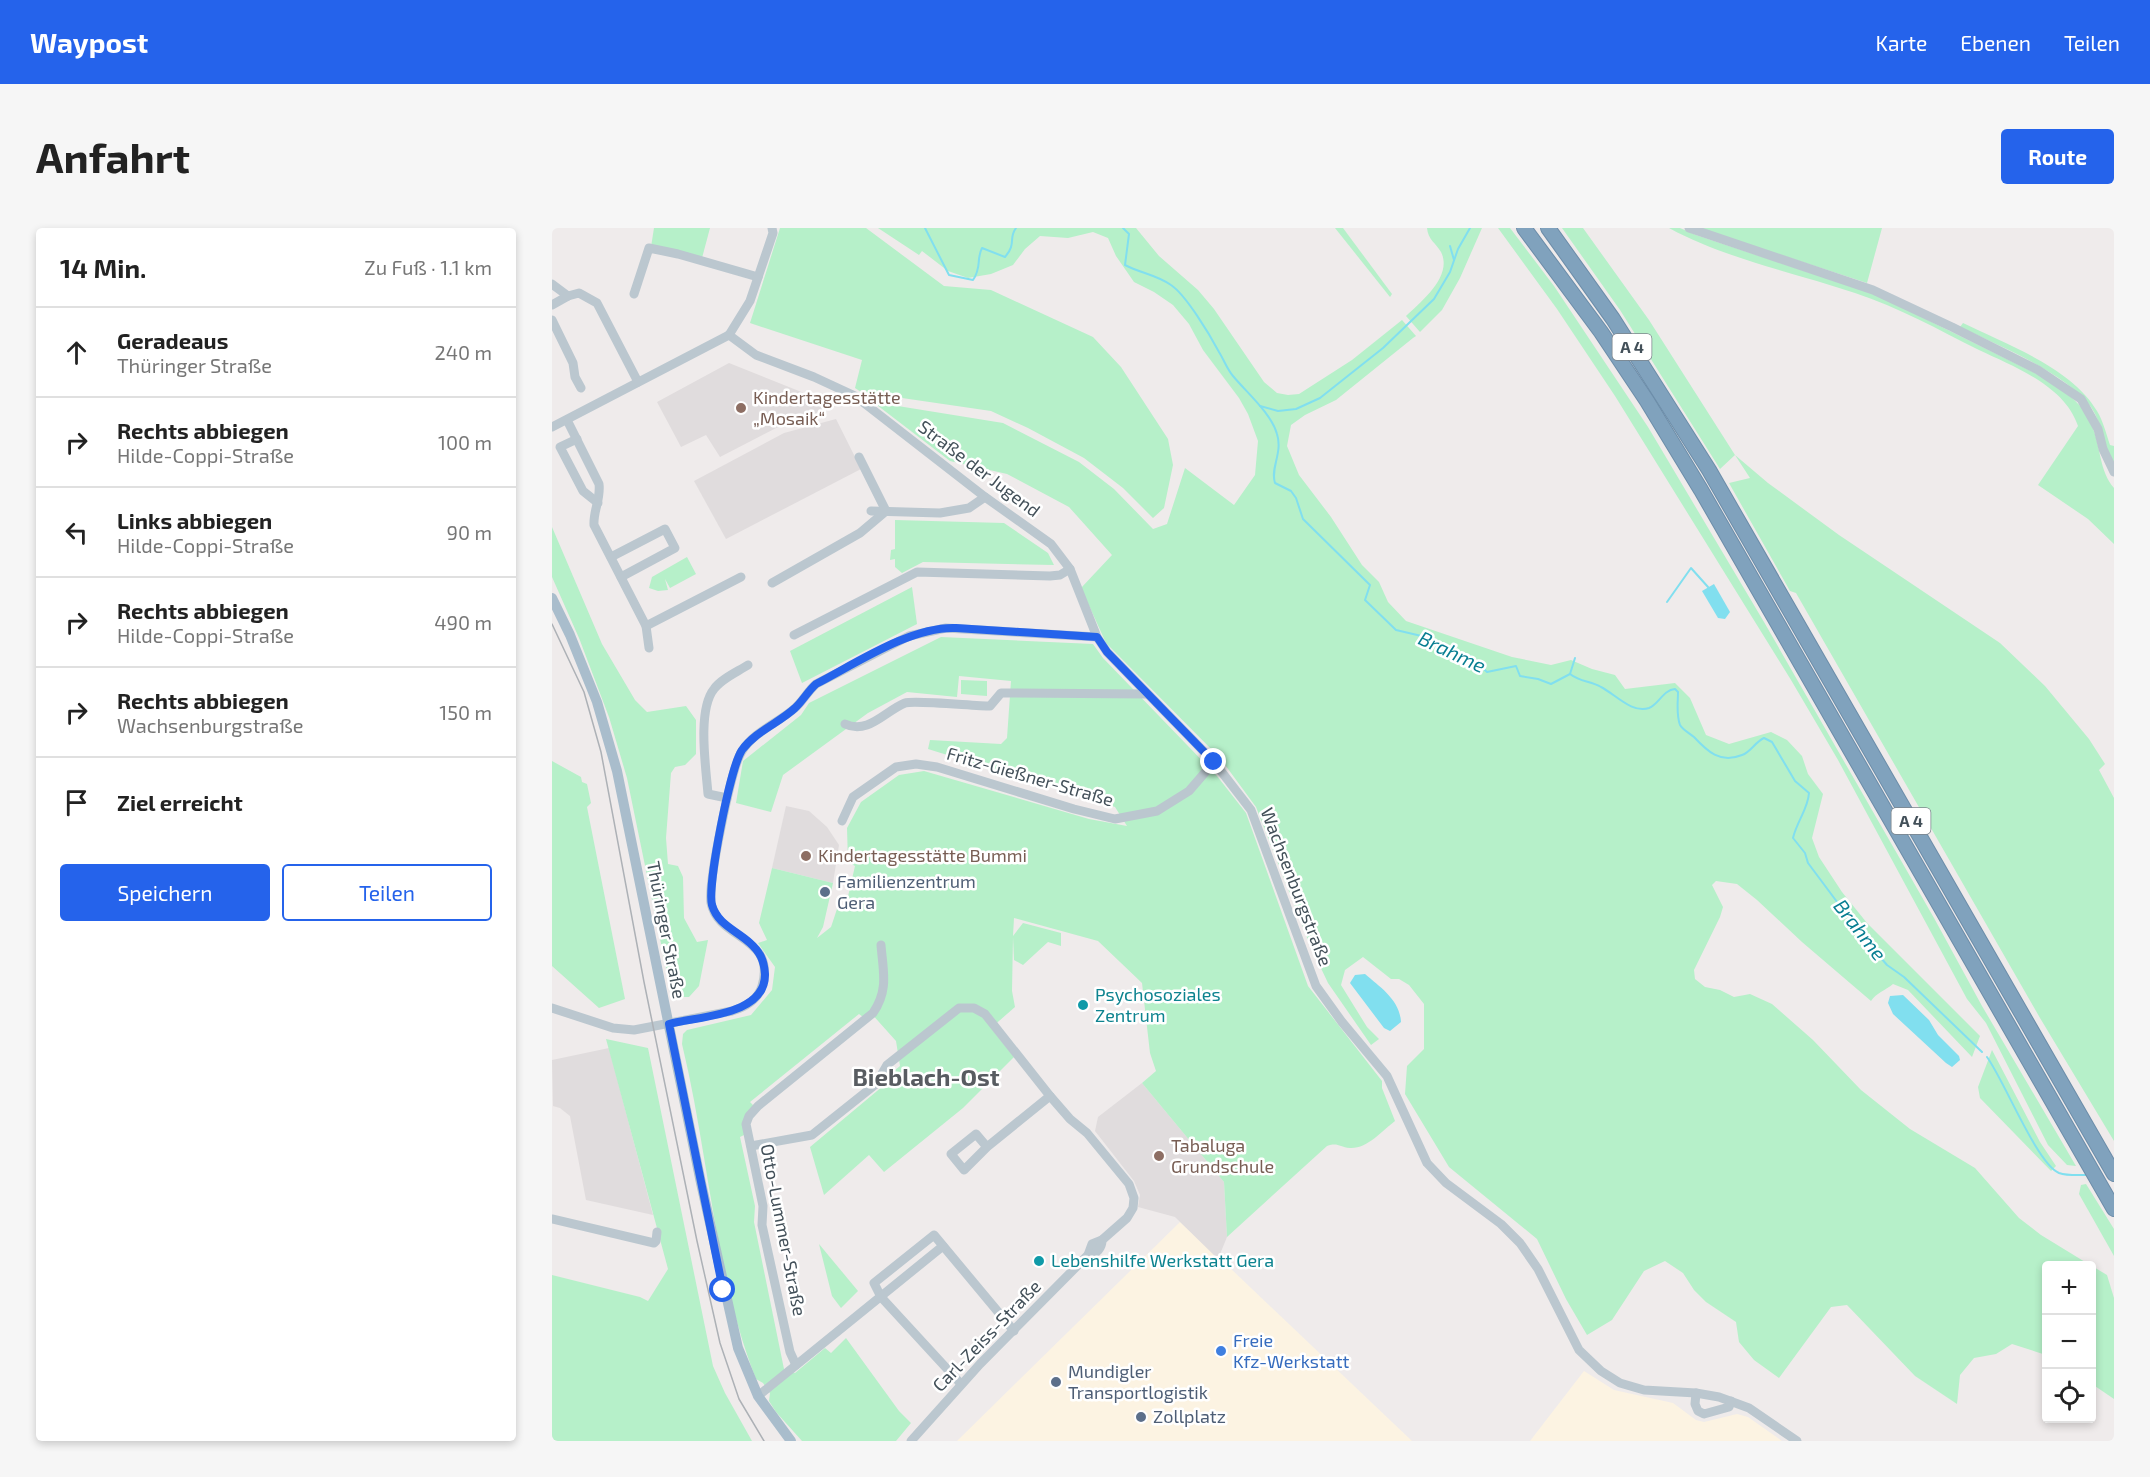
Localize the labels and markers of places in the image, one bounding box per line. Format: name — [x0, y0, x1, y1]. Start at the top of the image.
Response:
place label: Kindertagesstätte „Mosaik“ — [753, 386, 901, 429]
marker: Kindertagesstätte „Mosaik“ — [734, 401, 748, 415]
place label: Kindertagesstätte Bummi — [818, 844, 1027, 866]
marker: Kindertagesstätte Bummi — [799, 849, 813, 863]
place label: Familienzentrum Gera — [837, 870, 976, 913]
marker: Familienzentrum Gera — [818, 885, 832, 899]
place label: Psychosoziales Zentrum — [1095, 983, 1221, 1026]
marker: Psychosoziales Zentrum — [1076, 998, 1090, 1012]
place label: Tabaluga Grundschule — [1171, 1134, 1274, 1177]
marker: Tabaluga Grundschule — [1152, 1149, 1166, 1163]
place label: Lebenshilfe Werkstatt Gera — [1051, 1249, 1274, 1271]
marker: Lebenshilfe Werkstatt Gera — [1032, 1254, 1046, 1268]
place label: Freie Kfz-Werkstatt — [1233, 1329, 1350, 1372]
marker: Freie Kfz-Werkstatt — [1214, 1344, 1228, 1358]
place label: Mundigler Transportlogistik — [1068, 1360, 1208, 1403]
marker: Mundigler Transportlogistik — [1049, 1375, 1063, 1389]
place label: Zollplatz — [1153, 1405, 1226, 1427]
marker: Zollplatz — [1134, 1410, 1148, 1424]

